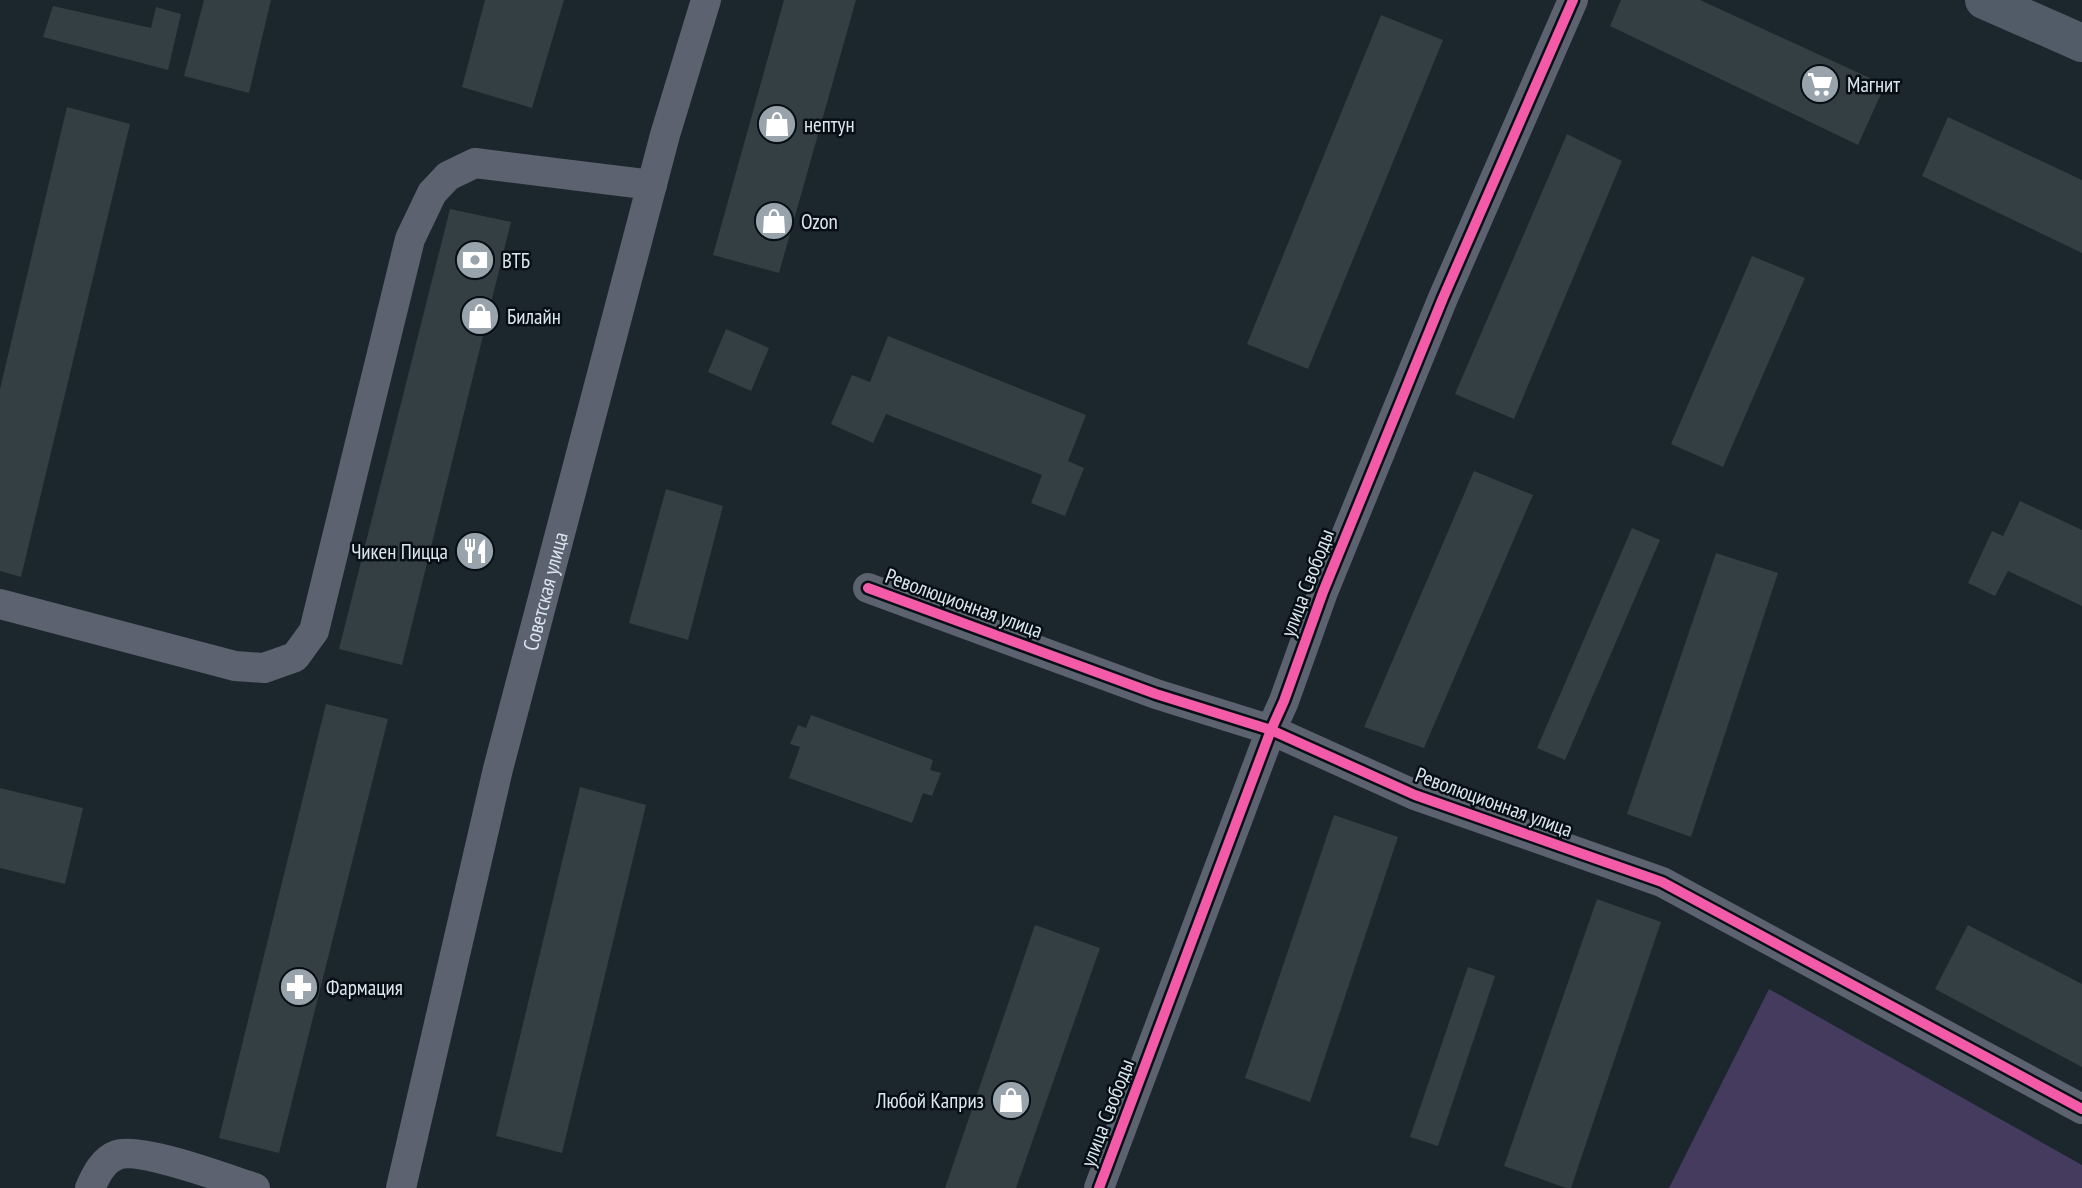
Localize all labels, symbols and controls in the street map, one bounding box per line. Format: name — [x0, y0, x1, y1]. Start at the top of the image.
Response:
supermarket icon: Магнит — [1799, 63, 1841, 105]
place label: Магнит — [1847, 71, 1900, 98]
shop icon: нептун — [756, 103, 798, 145]
place label: нептун — [804, 111, 855, 138]
shop icon: Ozon — [753, 200, 795, 242]
place label: Ozon — [801, 208, 838, 235]
bank icon: ВТБ — [454, 239, 496, 281]
place label: ВТБ — [502, 247, 530, 274]
shop icon: Билайн — [459, 295, 501, 337]
place label: Билайн — [507, 303, 561, 330]
street label: улица Свободы — [1274, 525, 1340, 641]
street label: Советская улица — [516, 529, 573, 653]
restaurant icon: Чикен Пицца — [454, 530, 496, 572]
place label: Чикен Пицца — [351, 538, 448, 565]
street label: Революционная улица — [882, 562, 1046, 644]
street label: Революционная улица — [1412, 761, 1576, 843]
pharmacy icon: Фармация — [278, 966, 320, 1008]
place label: Фармация — [326, 974, 403, 1001]
street label: улица Свободы — [1074, 1055, 1140, 1171]
shop icon: Любой Каприз — [990, 1079, 1032, 1121]
place label: Любой Каприз — [875, 1087, 984, 1114]

